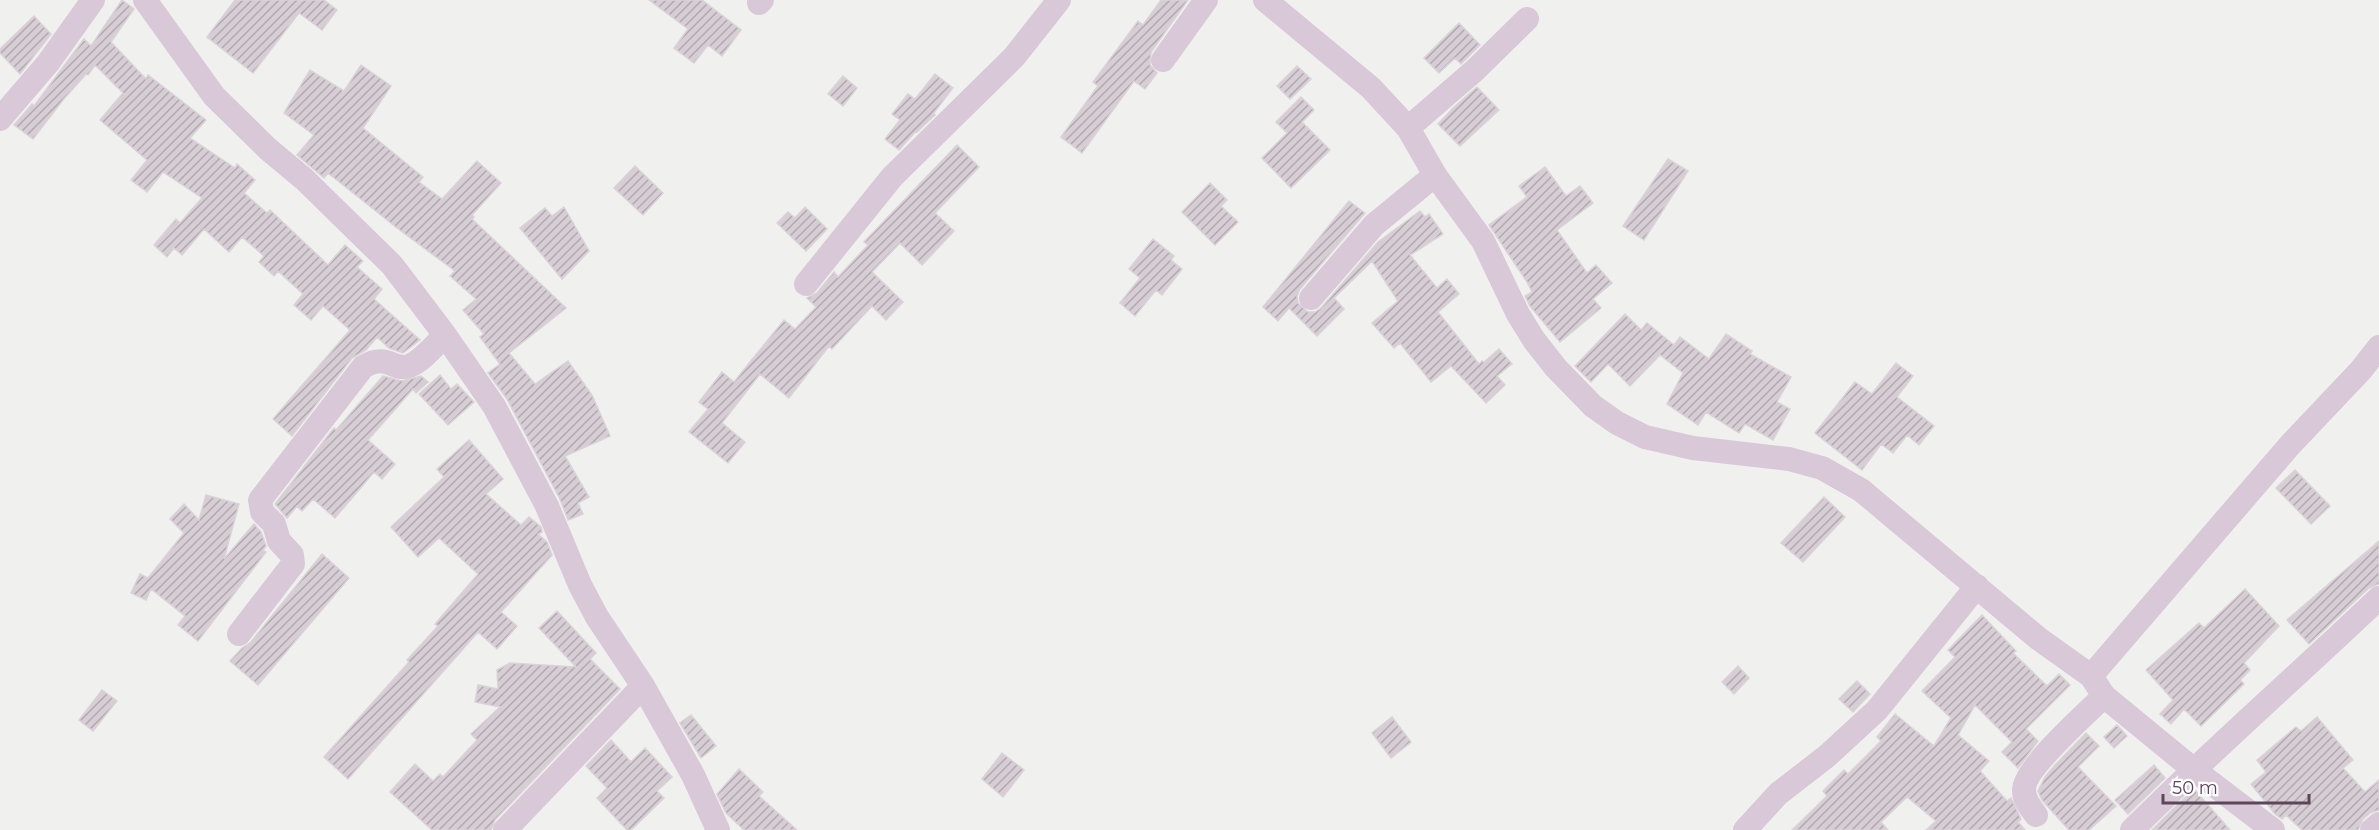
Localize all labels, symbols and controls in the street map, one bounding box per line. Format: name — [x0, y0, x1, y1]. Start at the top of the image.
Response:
scale bar — [2163, 767, 2308, 805]
text: 50 m — [2172, 777, 2218, 799]

